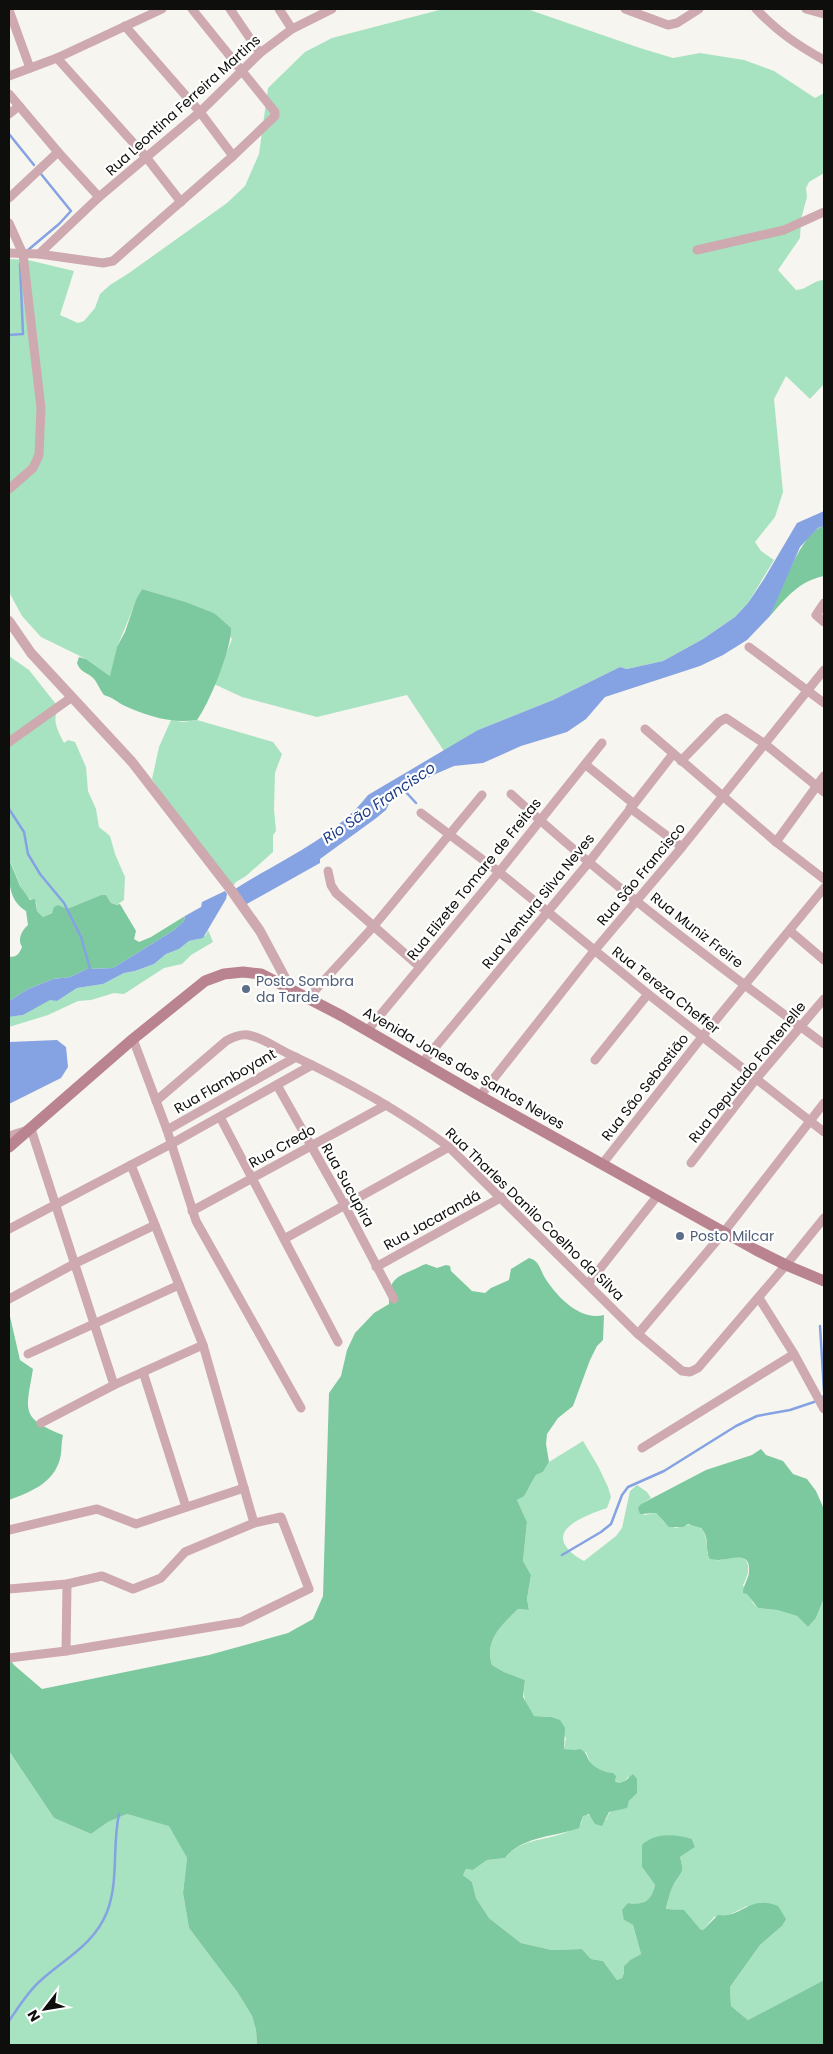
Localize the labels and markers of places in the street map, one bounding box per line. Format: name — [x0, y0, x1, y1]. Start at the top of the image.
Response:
place label: Posto Sombra da Tarde — [256, 971, 354, 1007]
marker: Posto Sombra da Tarde — [240, 983, 252, 995]
place label: Posto Milcar — [690, 1226, 774, 1246]
marker: Posto Milcar — [674, 1230, 686, 1242]

